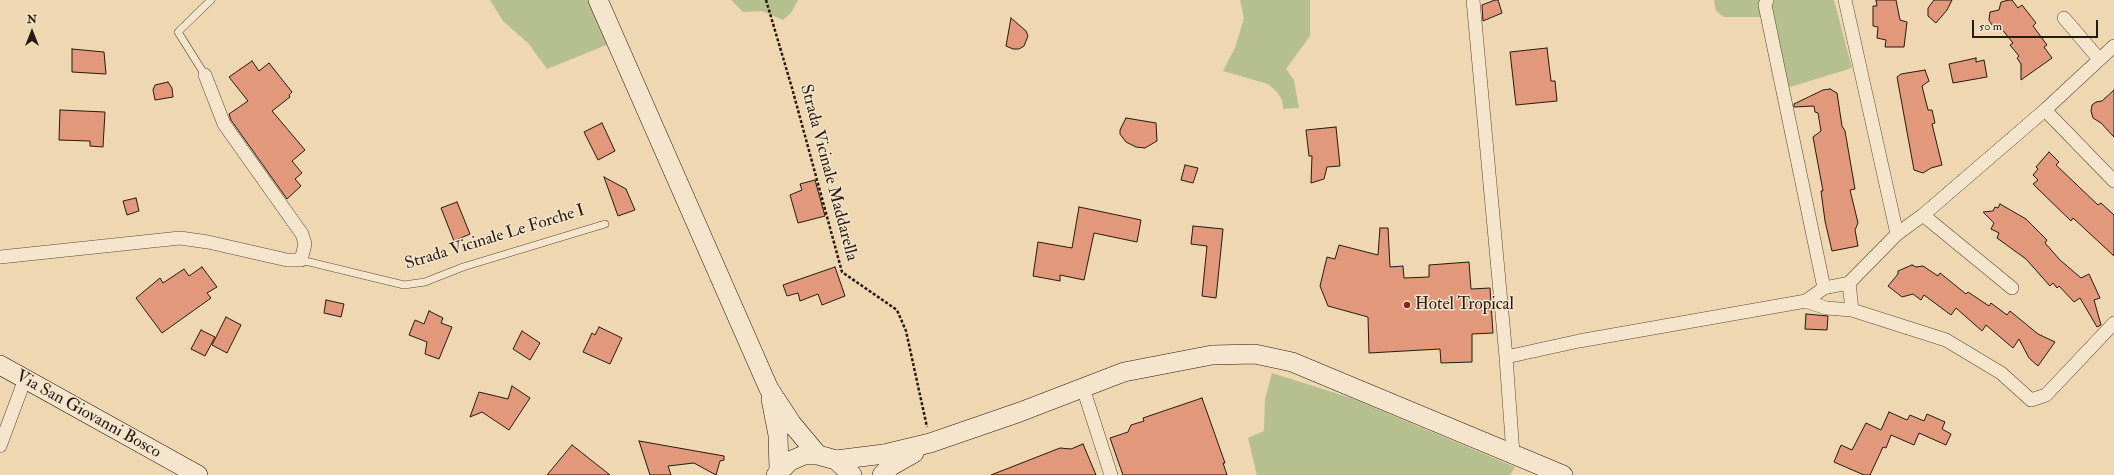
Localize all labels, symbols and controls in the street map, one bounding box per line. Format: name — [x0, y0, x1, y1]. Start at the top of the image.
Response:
north arrow — [12, 12, 52, 52]
scale bar — [1974, 12, 2100, 38]
text: N — [27, 13, 37, 26]
text: 50 m — [1979, 19, 2002, 34]
street label: Strada Vicinale Maddarella — [795, 83, 861, 263]
street label: Strada Vicinale Le Forche I — [403, 201, 587, 275]
place label: Hotel Tropical — [1415, 295, 1514, 315]
marker: Hotel Tropical — [1402, 300, 1412, 310]
street label: Via San Giovanni Bosco — [12, 367, 164, 463]

